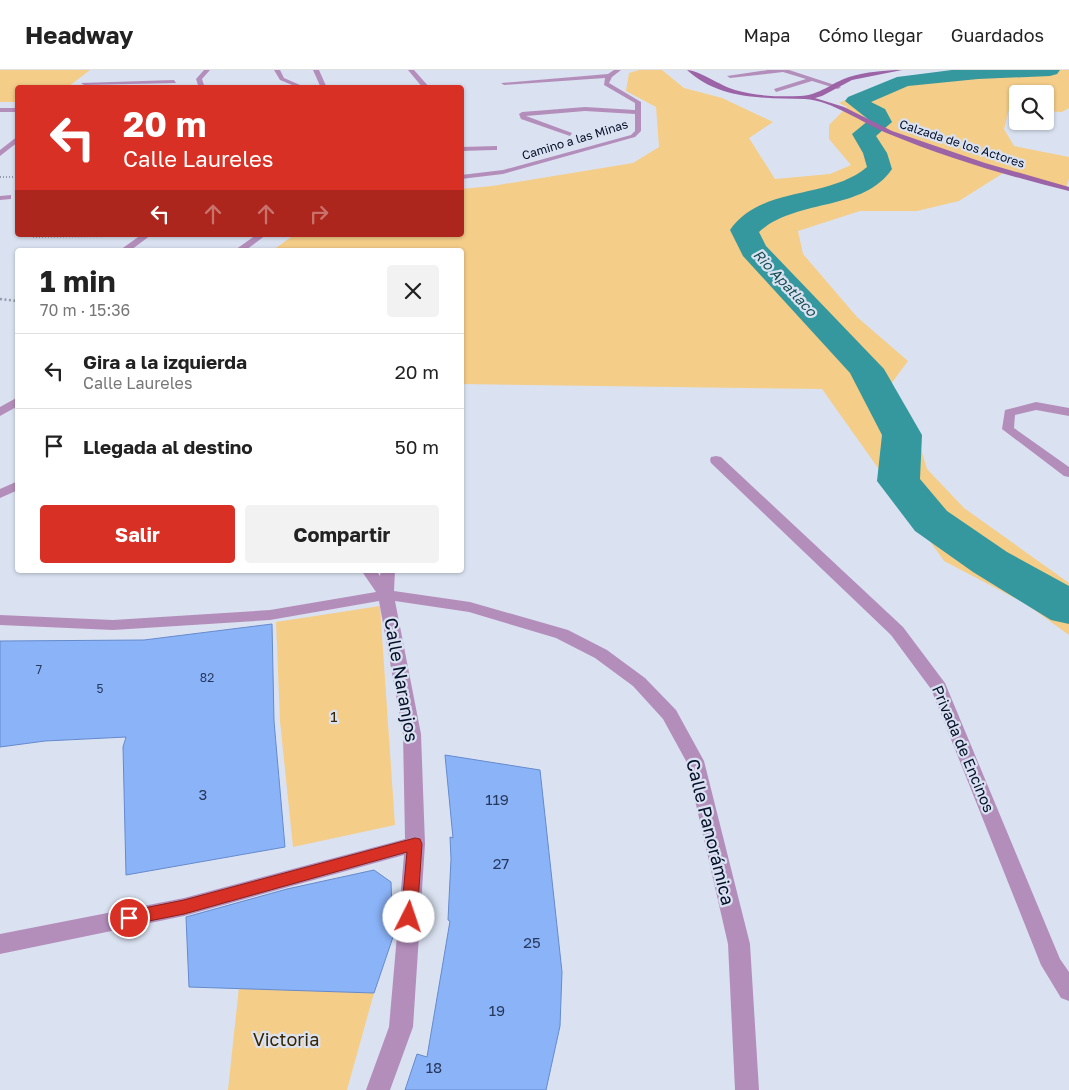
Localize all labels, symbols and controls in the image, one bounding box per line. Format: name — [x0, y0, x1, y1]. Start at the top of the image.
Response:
text: Headway — [25, 20, 133, 49]
text: Mapa — [744, 24, 790, 46]
text: Cómo llegar — [818, 24, 923, 46]
text: Guardados — [951, 24, 1044, 46]
map controls — [1009, 85, 1054, 130]
button: search — [1009, 85, 1054, 130]
text: 20 m — [123, 103, 206, 145]
icon: left — [40, 105, 105, 170]
street label: Camino a las Minas — [520, 116, 630, 163]
street label: Calzada de los Actores — [898, 116, 1027, 171]
text: Calle Laureles — [123, 145, 273, 172]
icon: left — [146, 200, 174, 228]
icon: ahead — [199, 200, 227, 228]
icon: ahead — [252, 200, 280, 228]
icon: right — [305, 200, 333, 228]
water label: Rio Apatlaco — [750, 246, 822, 321]
text: 1 min — [40, 263, 116, 299]
button: close — [387, 265, 439, 317]
text: 70 m · 15:36 — [40, 300, 130, 320]
text: Gira a la izquierda — [83, 350, 247, 373]
icon: left — [40, 357, 68, 385]
text: 20 m — [395, 360, 439, 383]
text: Calle Laureles — [83, 373, 192, 393]
icon: arrive — [40, 432, 68, 460]
text: Llegada al destino — [83, 435, 253, 458]
text: 50 m — [395, 435, 439, 458]
button: Salir — [40, 505, 235, 563]
button: Compartir — [245, 505, 439, 563]
street label: Calle Naranjos — [380, 616, 424, 744]
house number: 7 — [36, 662, 42, 677]
house number: 82 — [200, 670, 214, 685]
house number: 5 — [97, 681, 104, 696]
street label: Privada de Encinos — [929, 682, 999, 815]
park label: 1 — [330, 707, 338, 725]
street label: Calle Panorámica — [682, 756, 740, 907]
house number: 3 — [199, 785, 207, 803]
house number: 119 — [485, 790, 509, 808]
house number: 27 — [493, 854, 509, 872]
position arrow — [382, 890, 434, 942]
pin — [108, 897, 150, 939]
icon: arrive — [115, 904, 143, 932]
house number: 25 — [523, 933, 541, 951]
house number: 19 — [489, 1001, 505, 1019]
park label: Victoria — [253, 1028, 319, 1050]
house number: 18 — [426, 1058, 442, 1076]

